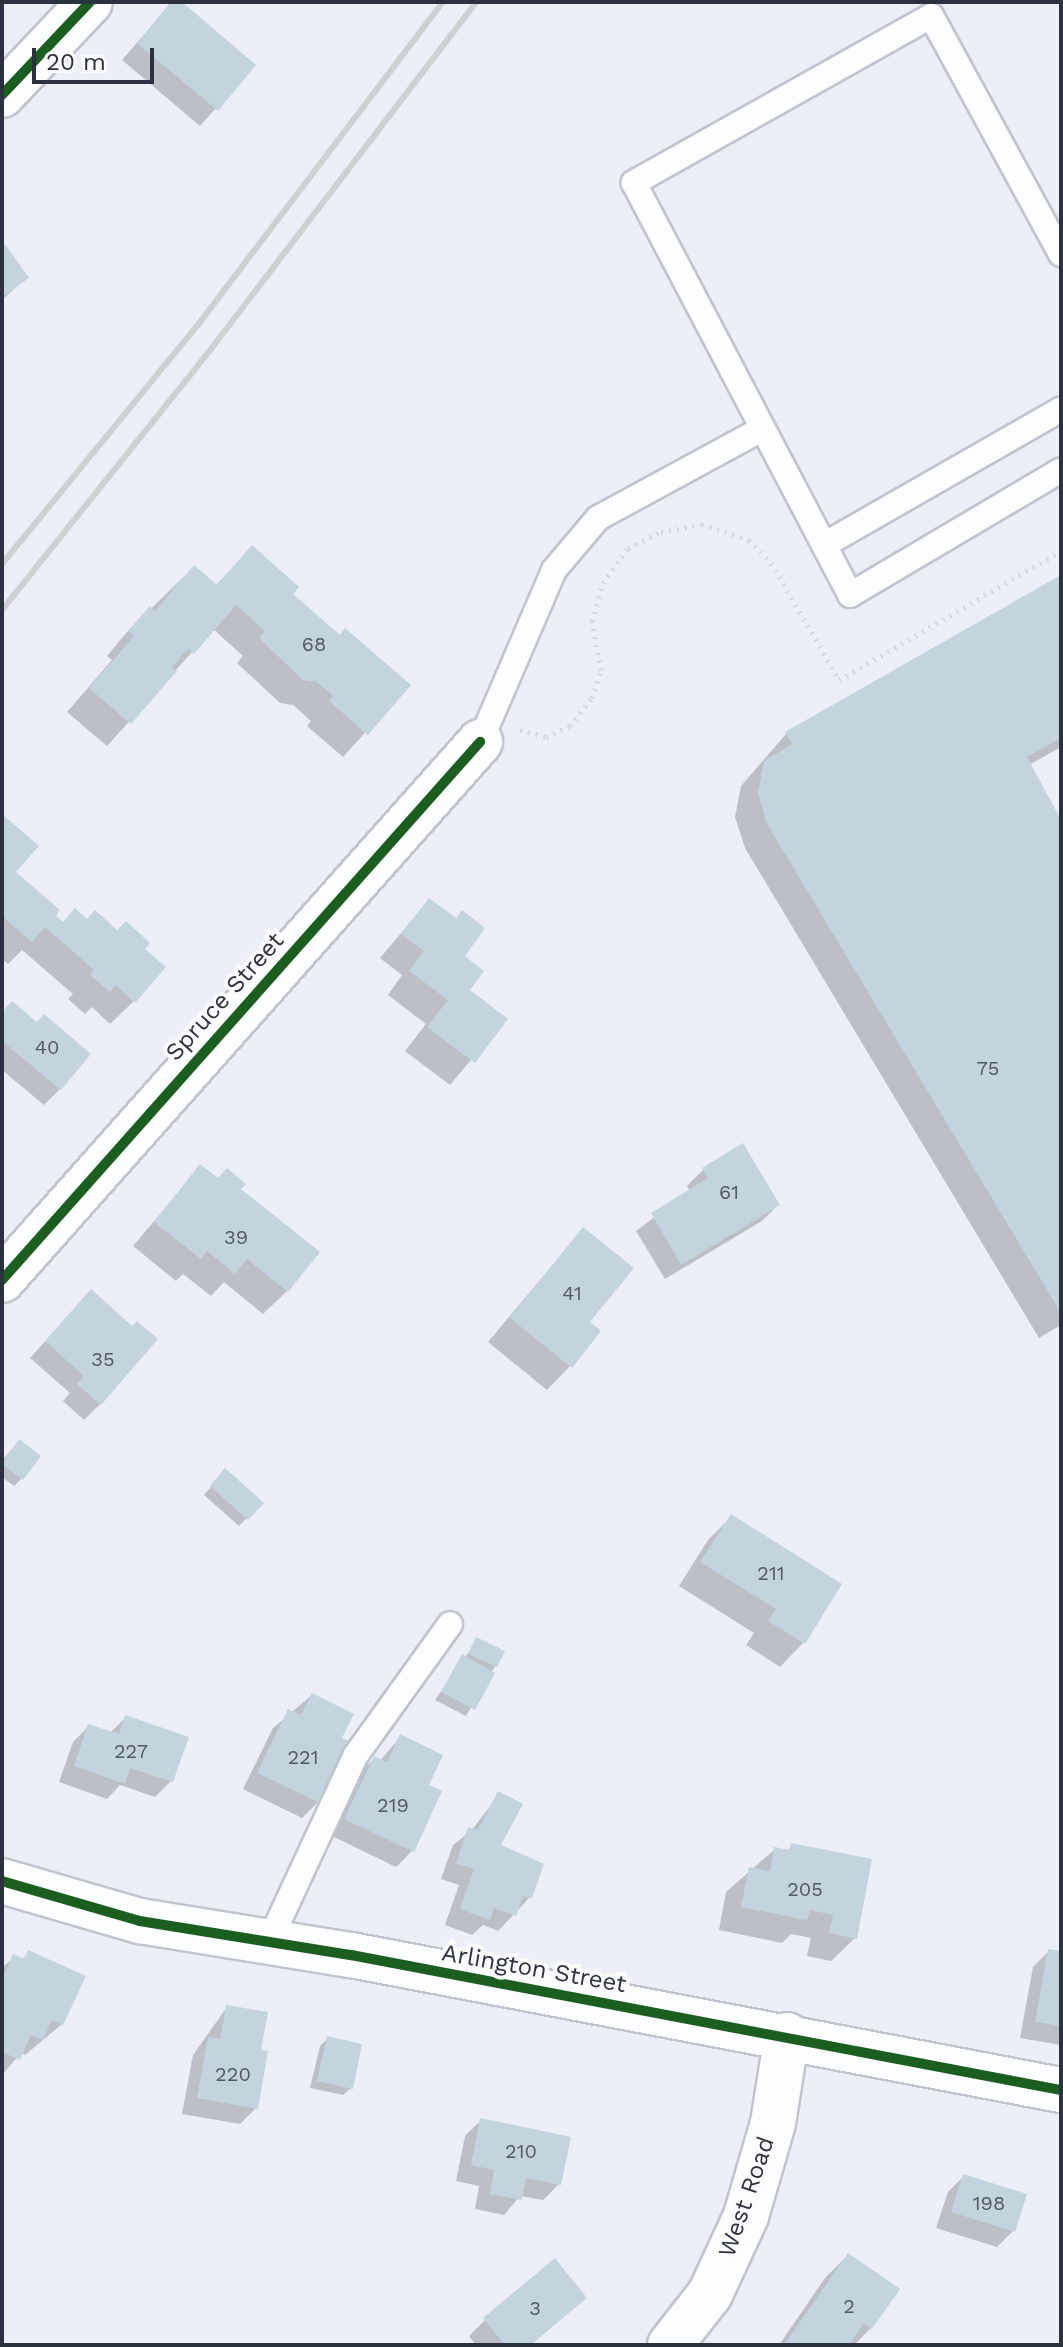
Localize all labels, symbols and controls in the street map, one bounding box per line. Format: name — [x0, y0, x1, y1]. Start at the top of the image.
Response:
scale bar — [36, 32, 158, 82]
text: 20 m — [46, 48, 106, 76]
house number: 68 — [302, 632, 326, 656]
street label: Spruce Street — [160, 927, 290, 1067]
house number: 40 — [35, 1035, 59, 1059]
house number: 75 — [977, 1056, 999, 1080]
house number: 61 — [719, 1180, 739, 1204]
house number: 39 — [224, 1225, 248, 1249]
house number: 41 — [562, 1281, 582, 1305]
house number: 35 — [91, 1347, 115, 1371]
house number: 211 — [757, 1561, 785, 1585]
house number: 227 — [114, 1739, 148, 1763]
house number: 221 — [287, 1745, 319, 1769]
house number: 219 — [377, 1793, 409, 1817]
house number: 205 — [787, 1877, 823, 1901]
street label: Arlington Street — [440, 1939, 628, 1999]
house number: 220 — [215, 2062, 251, 2086]
street label: West Road — [713, 2133, 781, 2261]
house number: 210 — [505, 2139, 537, 2163]
house number: 198 — [973, 2191, 1005, 2215]
house number: 2 — [843, 2294, 855, 2318]
house number: 3 — [529, 2296, 541, 2320]

